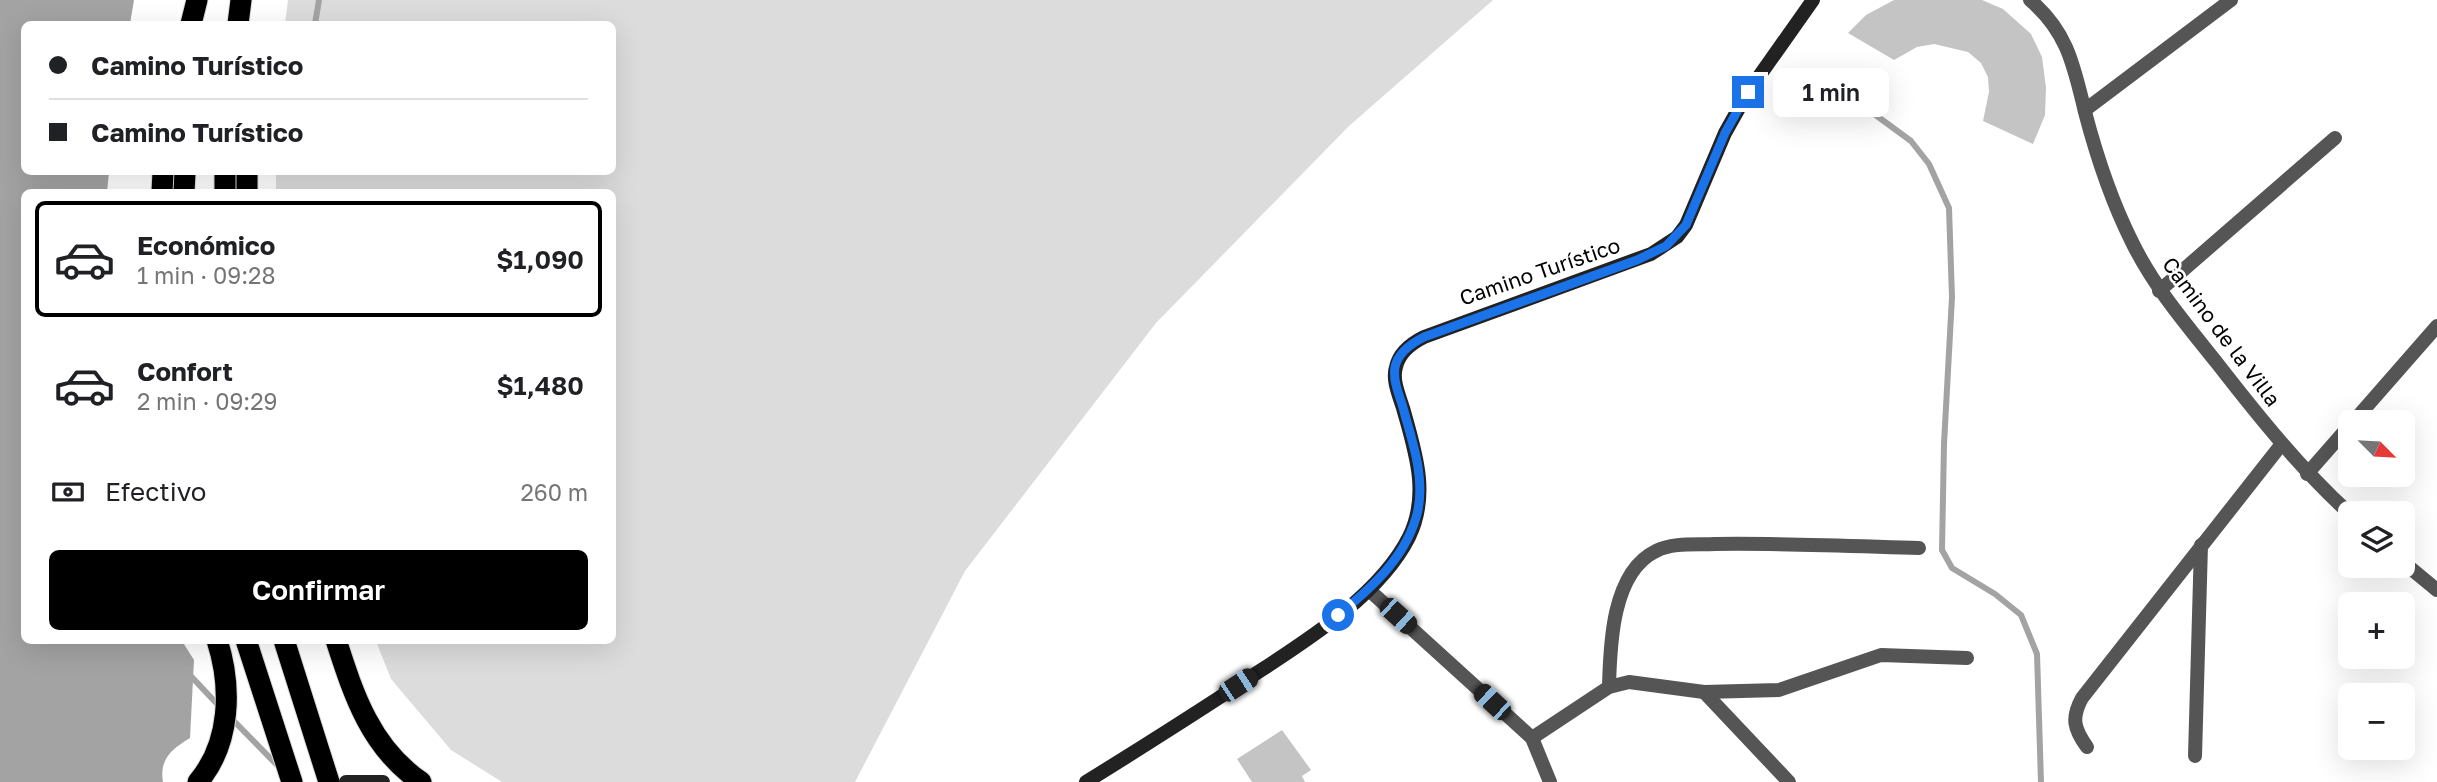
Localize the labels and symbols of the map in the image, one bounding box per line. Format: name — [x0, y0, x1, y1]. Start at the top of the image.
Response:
callout: 1 min — [1772, 68, 1888, 116]
route end — [1732, 76, 1764, 108]
street label: Camino Turístico — [1456, 231, 1623, 311]
street label: Camino de la Villa — [2157, 252, 2286, 411]
north arrow — [2338, 410, 2415, 486]
car — [1376, 594, 1421, 638]
route start — [1322, 599, 1354, 631]
car — [1215, 665, 1262, 705]
car — [1470, 680, 1515, 724]

